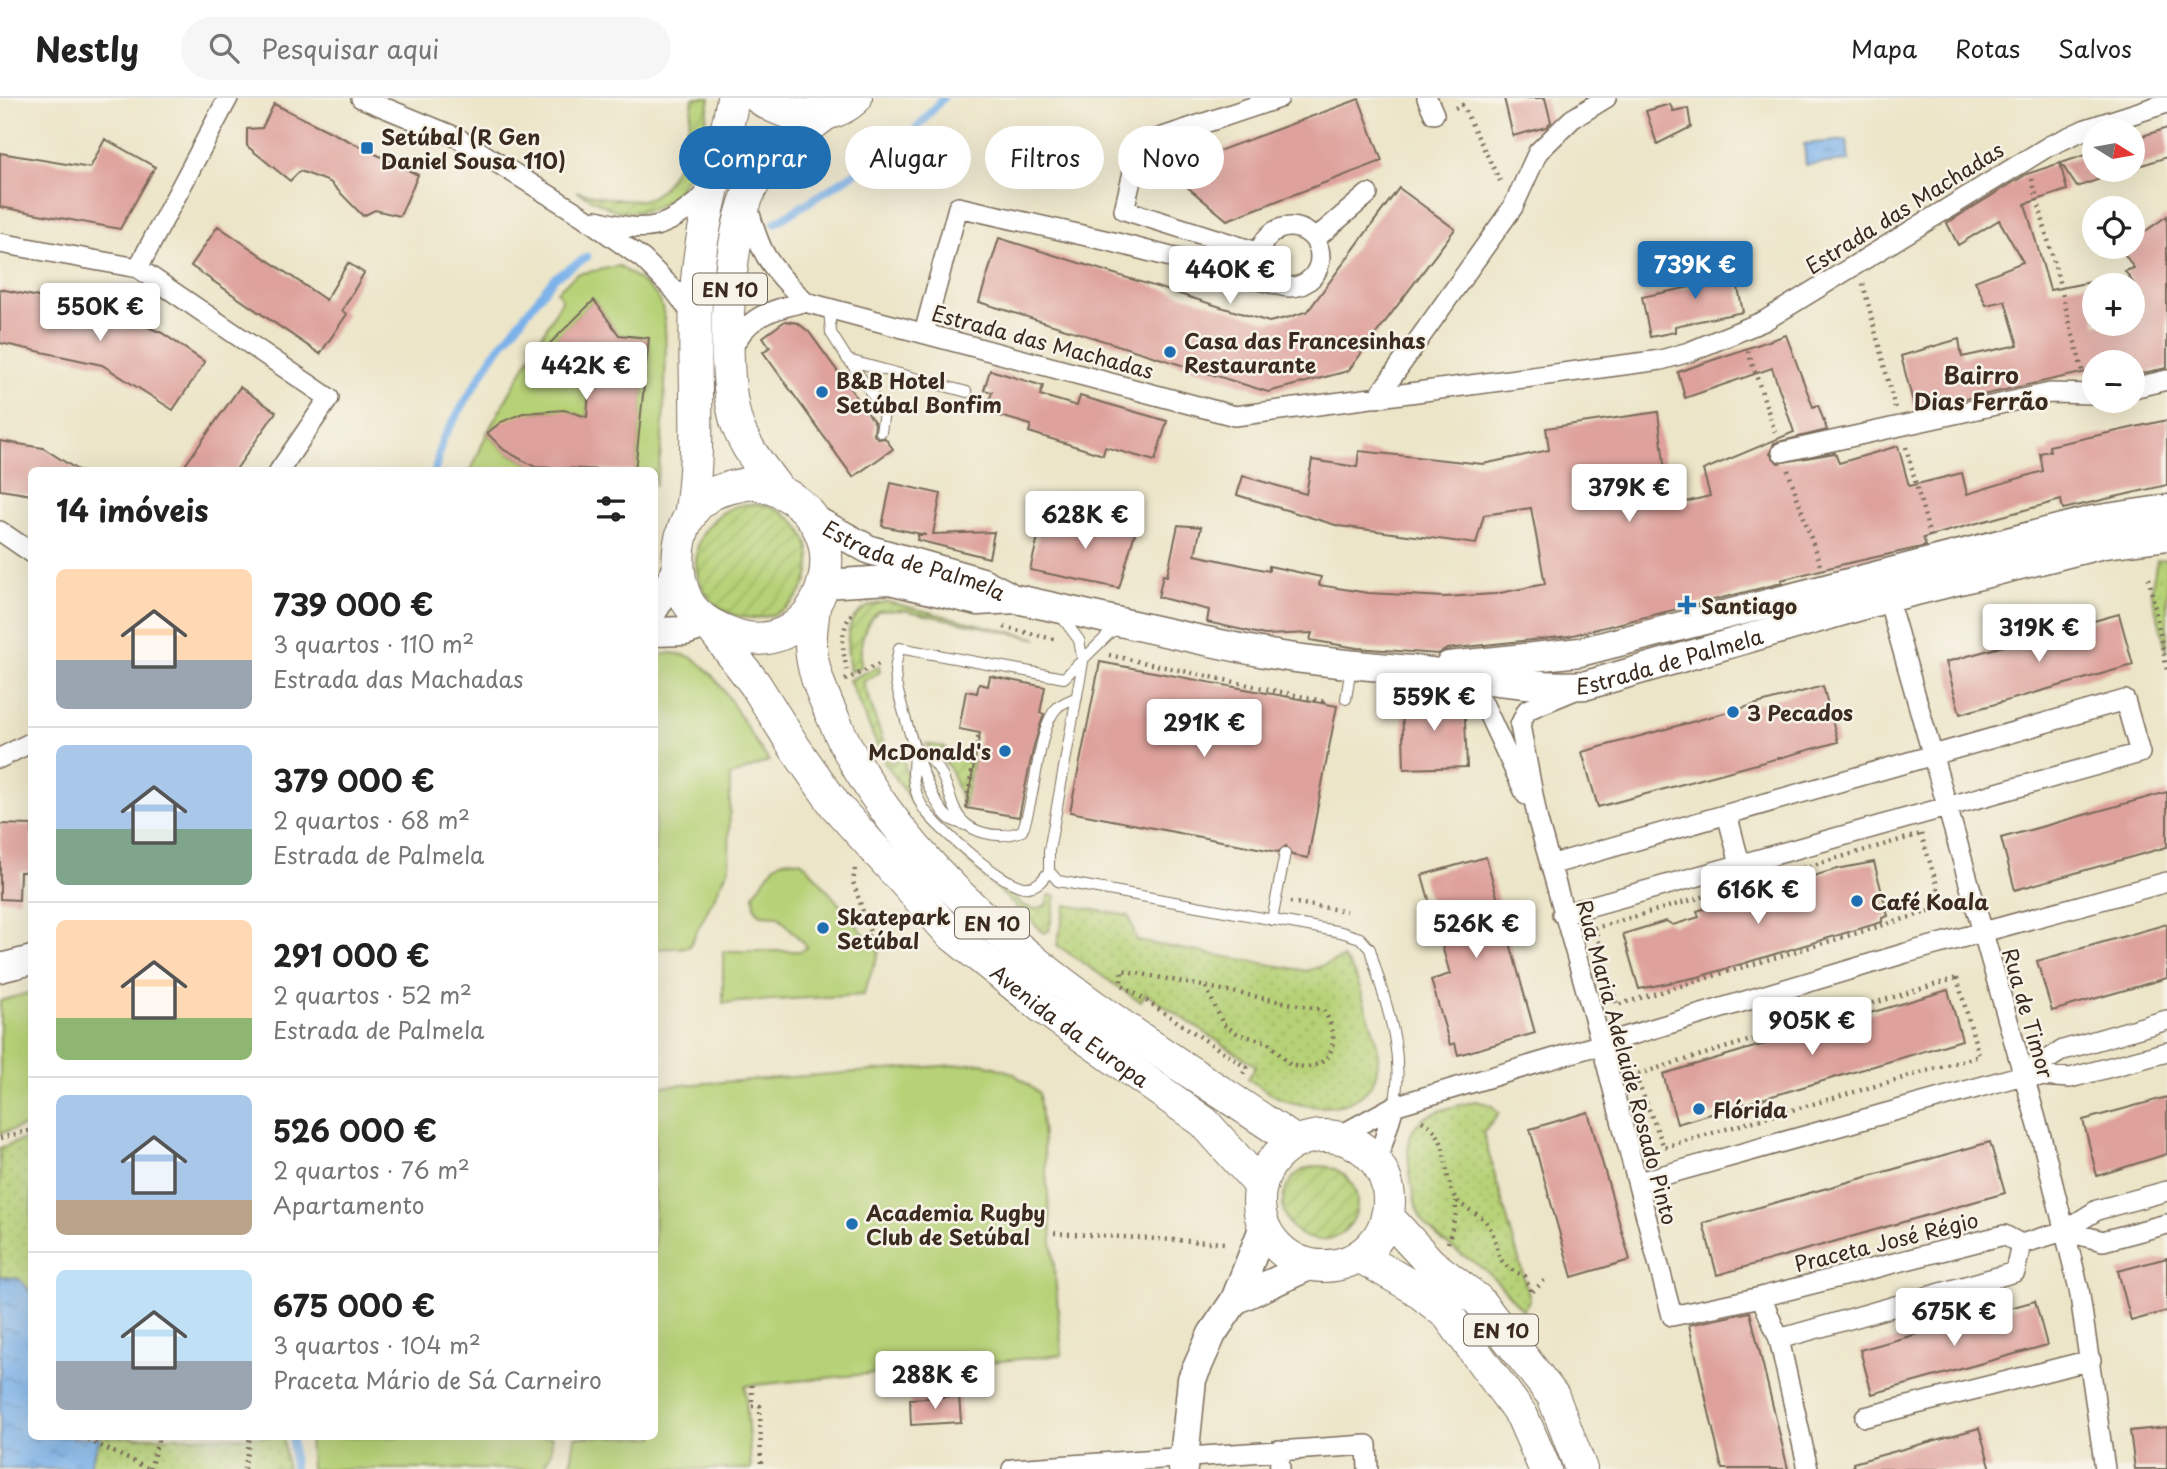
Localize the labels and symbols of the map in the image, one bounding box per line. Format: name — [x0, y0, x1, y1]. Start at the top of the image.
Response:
north arrow — [2082, 119, 2146, 182]
place label: Setúbal (R Gen Daniel Sousa 110) — [381, 120, 566, 176]
street label: Estrada das Machadas — [1799, 133, 2009, 281]
marker: Setúbal (R Gen Daniel Sousa 110) — [359, 140, 375, 156]
pin: 739K € — [1638, 242, 1752, 301]
pin: 440K € — [1173, 246, 1287, 306]
road number: EN 10 — [693, 274, 767, 304]
pin: 550K € — [43, 284, 157, 343]
street label: Estrada das Machadas — [928, 296, 1158, 386]
place label: Casa das Francesinhas Restaurante — [1184, 324, 1425, 380]
pin: 442K € — [529, 342, 643, 402]
marker: Casa das Francesinhas Restaurante — [1162, 344, 1178, 360]
district label: Bairro Dias Ferrão — [1914, 357, 2048, 418]
place label: B&B Hotel Setúbal Bonfim — [836, 364, 1002, 420]
marker: B&B Hotel Setúbal Bonfim — [814, 384, 830, 400]
pin: 379K € — [1572, 464, 1686, 524]
pin: 628K € — [1028, 491, 1142, 551]
street label: Estrada de Palmela — [817, 511, 1012, 608]
place label: Santiago — [1701, 589, 1797, 621]
marker: Santiago — [1679, 597, 1695, 613]
pin: 319K € — [1982, 604, 2096, 664]
street label: Estrada de Palmela — [1575, 619, 1766, 702]
pin: 559K € — [1377, 674, 1491, 733]
place label: 3 Pecados — [1747, 696, 1853, 728]
pin: 291K € — [1147, 700, 1261, 759]
marker: 3 Pecados — [1725, 704, 1741, 720]
place label: McDonald's — [868, 735, 991, 767]
marker: McDonald's — [997, 743, 1013, 759]
pin: 616K € — [1701, 866, 1815, 926]
place label: Café Koala — [1871, 885, 1989, 917]
marker: Café Koala — [1849, 893, 1865, 909]
street label: Rua Maria Adelaide Rosado Pinto — [1569, 896, 1687, 1228]
place label: Skatepark Setúbal — [837, 900, 950, 956]
pin: 526K € — [1419, 900, 1533, 960]
road number: EN 10 — [955, 908, 1029, 938]
marker: Skatepark Setúbal — [815, 920, 831, 936]
street label: Rua de Timor — [1995, 944, 2063, 1082]
street label: Avenida da Europa — [984, 956, 1156, 1095]
pin: 905K € — [1755, 998, 1869, 1057]
place label: Flórida — [1713, 1093, 1788, 1125]
marker: Flórida — [1691, 1101, 1707, 1117]
place label: Academia Rugby Club de Setúbal — [865, 1196, 1045, 1252]
street label: Praceta José Régio — [1790, 1203, 1982, 1279]
marker: Academia Rugby Club de Setúbal — [844, 1216, 860, 1232]
pin: 675K € — [1897, 1288, 2011, 1348]
road number: EN 10 — [1464, 1314, 1538, 1346]
pin: 288K € — [878, 1352, 992, 1411]

